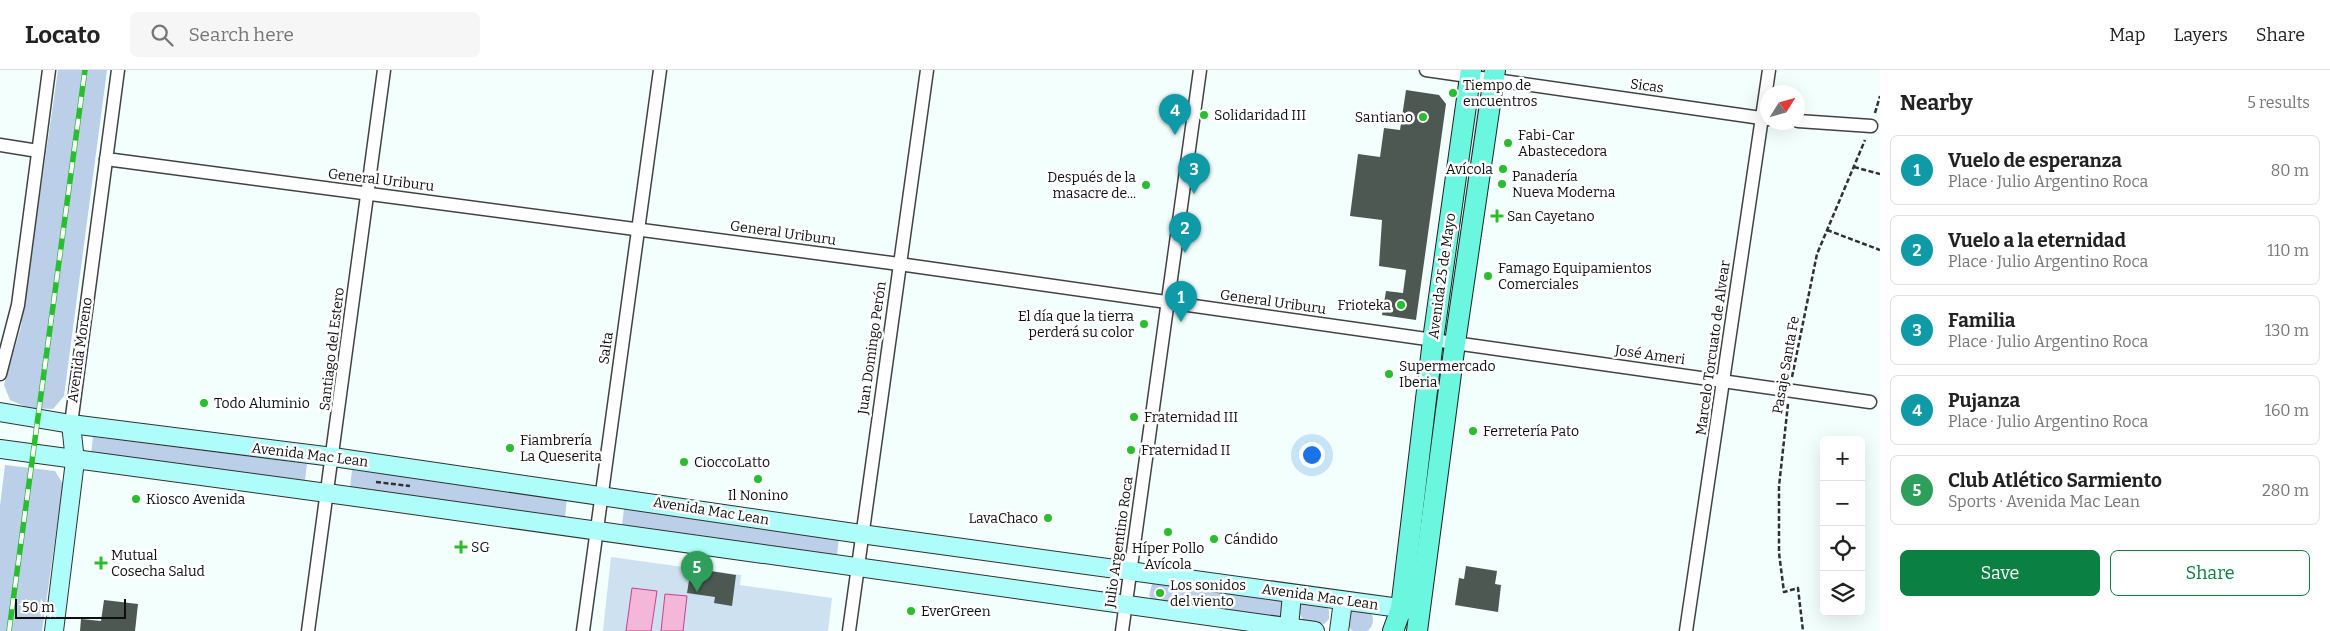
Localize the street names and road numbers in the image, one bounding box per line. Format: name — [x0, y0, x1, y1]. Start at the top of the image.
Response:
street label: Sicas — [1629, 75, 1665, 97]
street label: General Uriburu — [327, 165, 435, 195]
street label: Avenida 25 de Mayo — [1425, 212, 1459, 340]
street label: General Uriburu — [729, 217, 837, 249]
street label: Marcelo Torcuato de Alvear — [1692, 259, 1734, 437]
street label: Juan Domingo Perón — [854, 280, 890, 416]
street label: Santiago del Estero — [316, 286, 348, 412]
street label: General Uriburu — [1219, 286, 1327, 318]
street label: Avenida Moreno — [64, 296, 96, 404]
street label: Pasaje Santa Fe — [1769, 315, 1803, 415]
street label: Salta — [595, 330, 617, 365]
street label: José Ameri — [1613, 342, 1686, 368]
street label: Avenida Mac Lean — [251, 439, 369, 471]
street label: Julio Argentino Roca — [1101, 475, 1137, 610]
street label: Avenida Mac Lean — [652, 493, 770, 529]
street label: Avenida Mac Lean — [1261, 580, 1379, 614]

